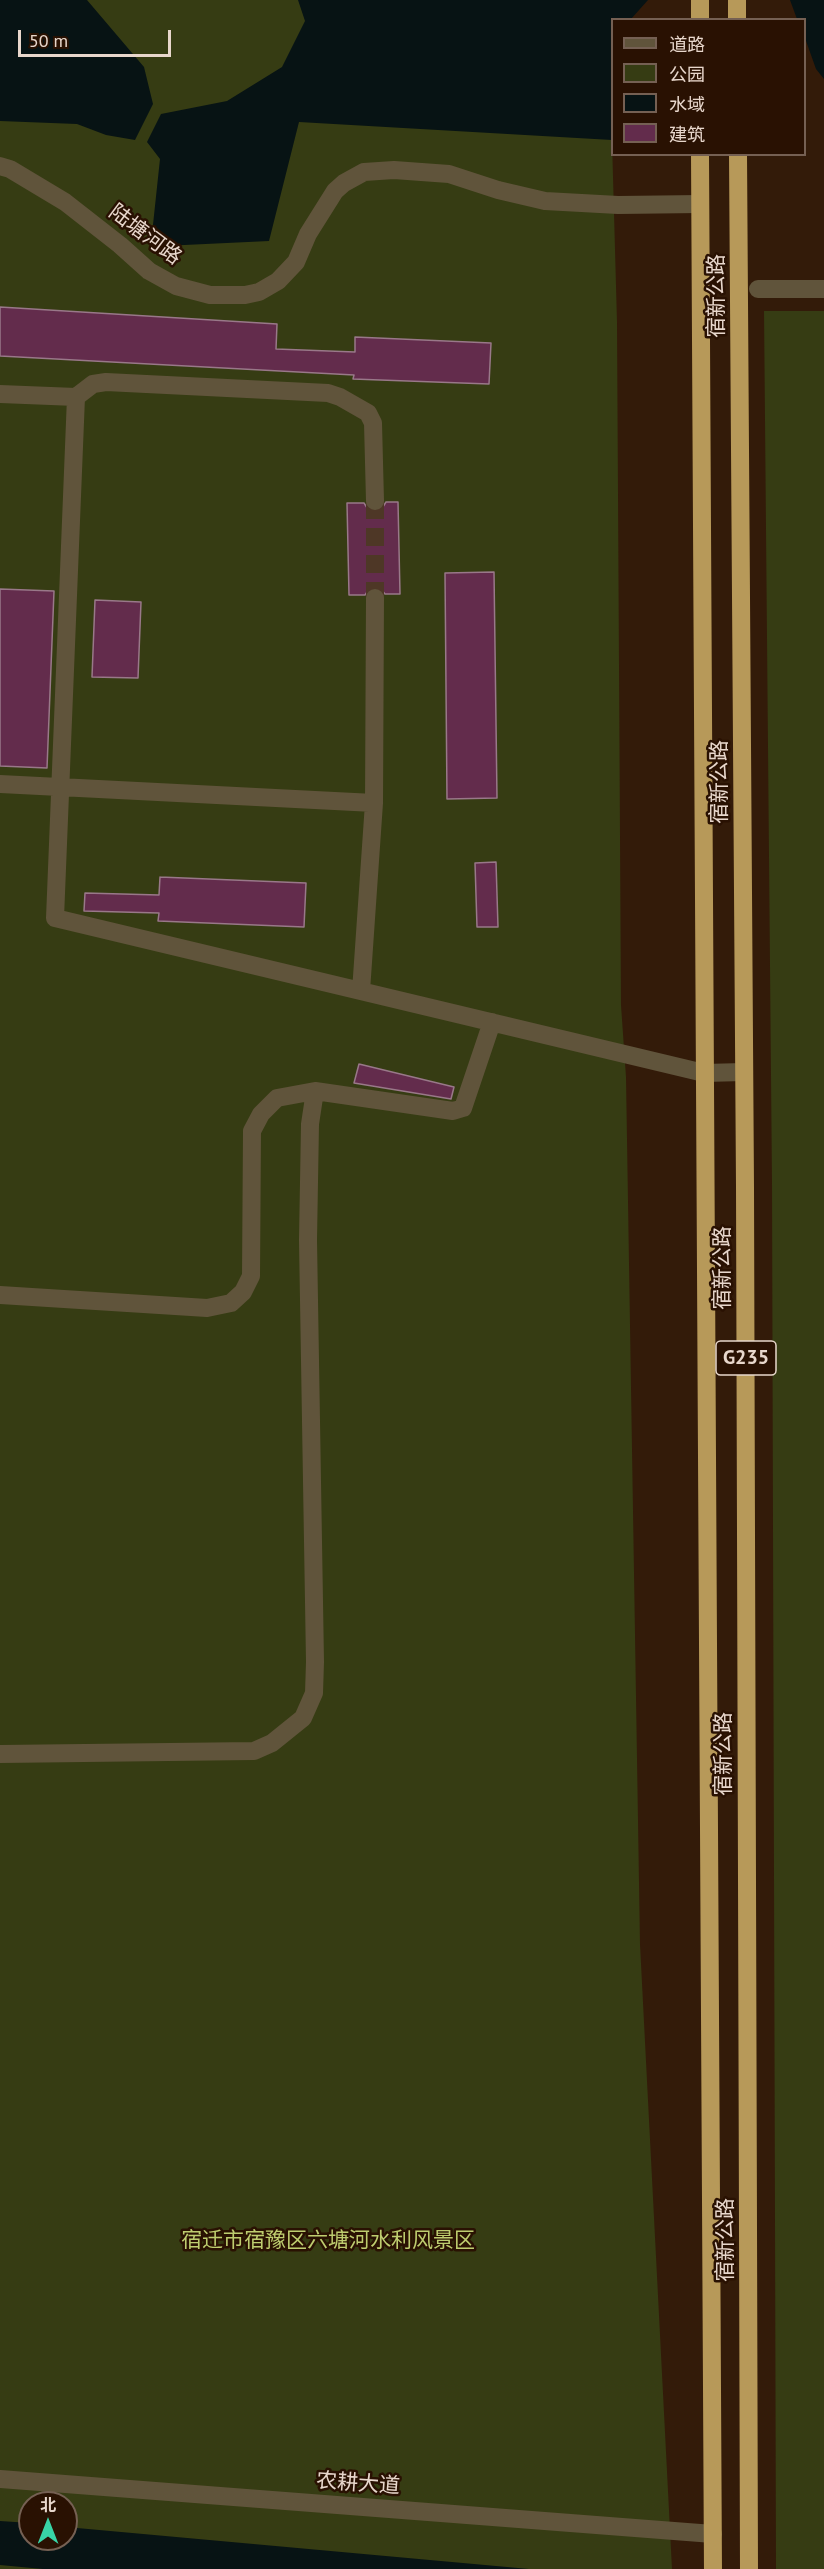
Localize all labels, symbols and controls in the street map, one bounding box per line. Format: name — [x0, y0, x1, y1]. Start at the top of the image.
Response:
scale bar — [21, 18, 174, 56]
legend — [611, 18, 806, 156]
text: 50 m — [29, 29, 68, 52]
text: 道路 — [669, 33, 705, 56]
text: 公园 — [669, 63, 705, 86]
text: 水域 — [669, 93, 705, 116]
text: 建筑 — [669, 123, 705, 146]
street label: 陆塘河路 — [104, 200, 186, 270]
street label: 宿新公路 — [704, 254, 730, 338]
street label: 宿新公路 — [707, 740, 733, 824]
street label: 宿新公路 — [710, 1226, 736, 1310]
road number: G235 — [716, 1341, 776, 1375]
street label: 宿新公路 — [711, 1712, 737, 1796]
street label: 宿新公路 — [713, 2198, 739, 2282]
park label: 宿迁市宿豫区六塘河水利风景区 — [181, 2228, 475, 2254]
street label: 农耕大道 — [315, 2469, 401, 2499]
north arrow — [18, 2491, 78, 2551]
text: 北 — [40, 2495, 56, 2515]

